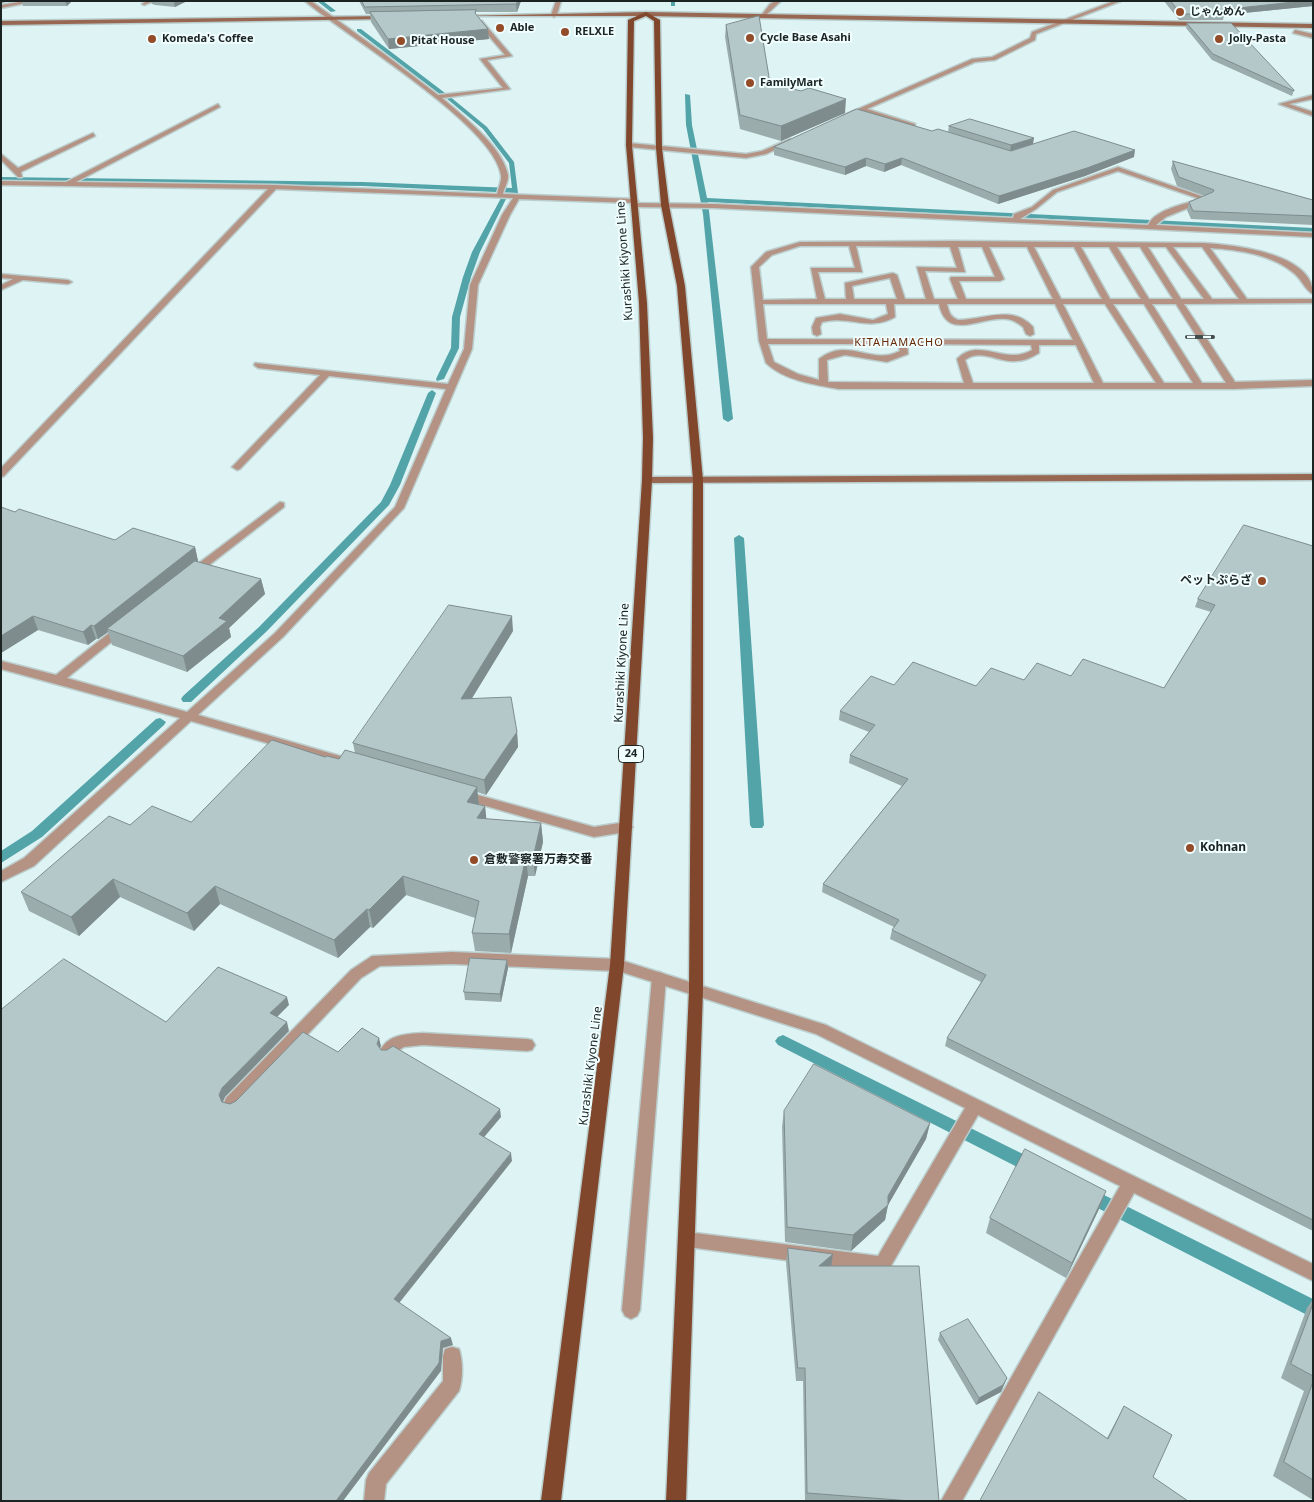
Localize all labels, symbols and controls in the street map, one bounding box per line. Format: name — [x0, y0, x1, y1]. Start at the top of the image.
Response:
place label: じゃんめん — [1190, 5, 1245, 19]
marker: じゃんめん — [1174, 6, 1186, 18]
place label: Able — [510, 21, 534, 35]
marker: Able — [494, 22, 506, 34]
place label: RELXLE — [575, 25, 614, 39]
marker: RELXLE — [559, 26, 571, 38]
place label: Cycle Base Asahi — [760, 31, 851, 45]
place label: Komeda's Coffee — [162, 32, 253, 46]
marker: Cycle Base Asahi — [744, 32, 756, 44]
place label: Jolly-Pasta — [1229, 32, 1286, 46]
marker: Komeda's Coffee — [146, 33, 158, 45]
marker: Jolly-Pasta — [1213, 33, 1225, 45]
place label: Pitat House — [411, 34, 475, 48]
marker: Pitat House — [395, 35, 407, 47]
place label: FamilyMart — [760, 76, 823, 90]
marker: FamilyMart — [744, 77, 756, 89]
street label: Kurashiki Kiyone Line — [614, 201, 636, 321]
district label: KITAHAMACHO — [853, 336, 945, 350]
place label: ペットぷらざ — [1180, 574, 1252, 588]
marker: ペットぷらざ — [1256, 575, 1268, 587]
street label: Kurashiki Kiyone Line — [612, 603, 632, 723]
road number: 24 — [618, 746, 644, 762]
place label: Kohnan — [1200, 841, 1246, 855]
marker: Kohnan — [1184, 842, 1196, 854]
place label: 倉敷警察署万寿交番 — [484, 853, 592, 867]
marker: 倉敷警察署万寿交番 — [468, 854, 480, 866]
street label: Kurashiki Kiyone Line — [577, 1006, 605, 1126]

